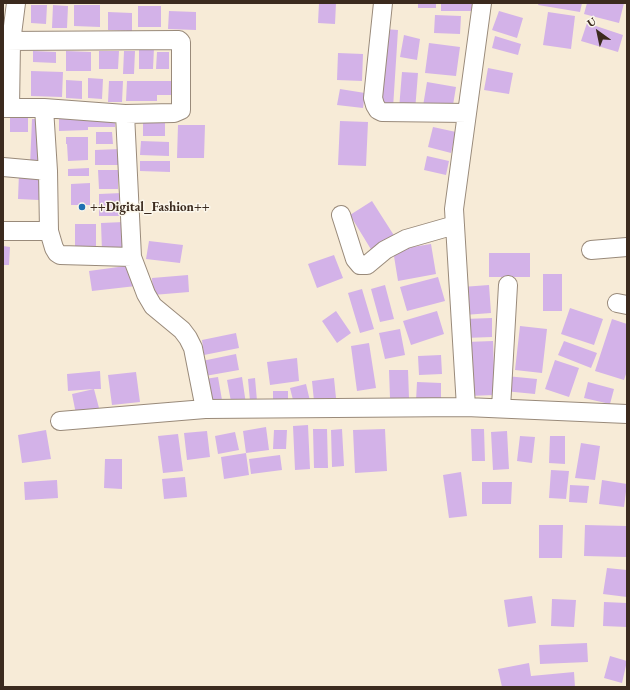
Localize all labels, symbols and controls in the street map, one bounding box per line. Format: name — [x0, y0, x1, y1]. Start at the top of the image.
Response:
north arrow — [578, 12, 618, 52]
text: U — [584, 14, 599, 30]
place label: ++Digital_Fashion++ — [90, 199, 210, 215]
marker: ++Digital_Fashion++ — [77, 202, 87, 212]

